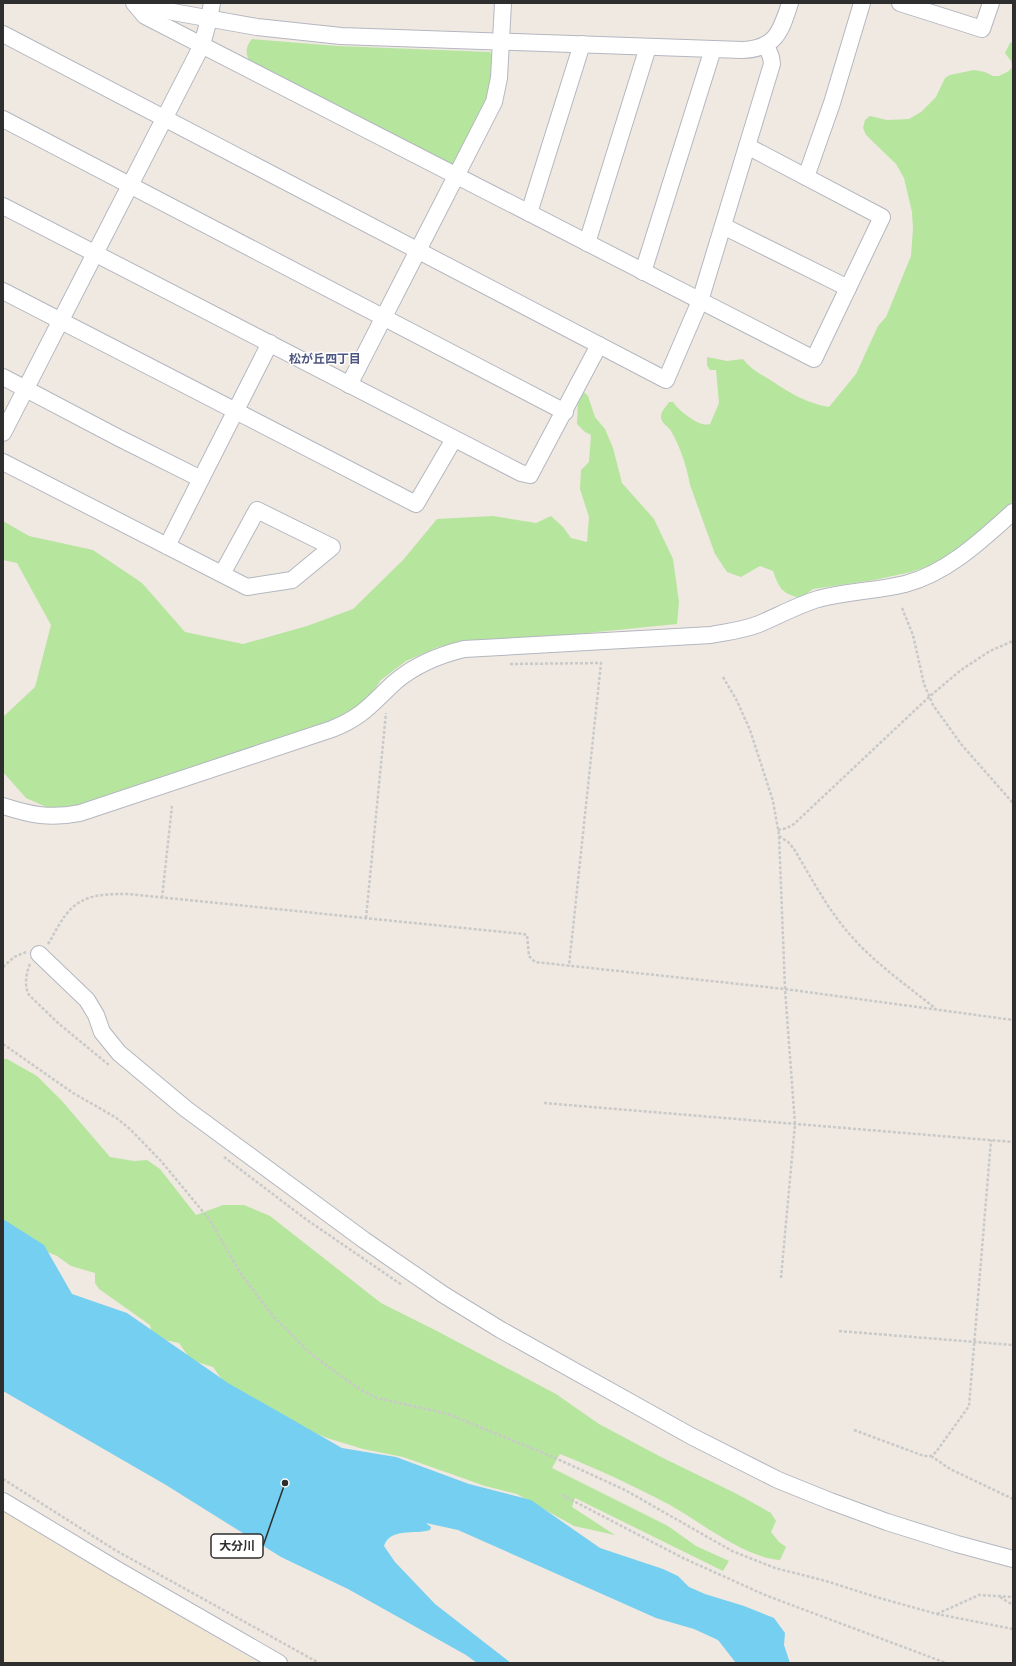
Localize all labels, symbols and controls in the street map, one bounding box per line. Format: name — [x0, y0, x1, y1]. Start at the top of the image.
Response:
district label: 松が丘四丁目 — [289, 350, 361, 367]
callout: 大分川 — [211, 1534, 263, 1558]
text: 大分川 — [219, 1537, 255, 1554]

